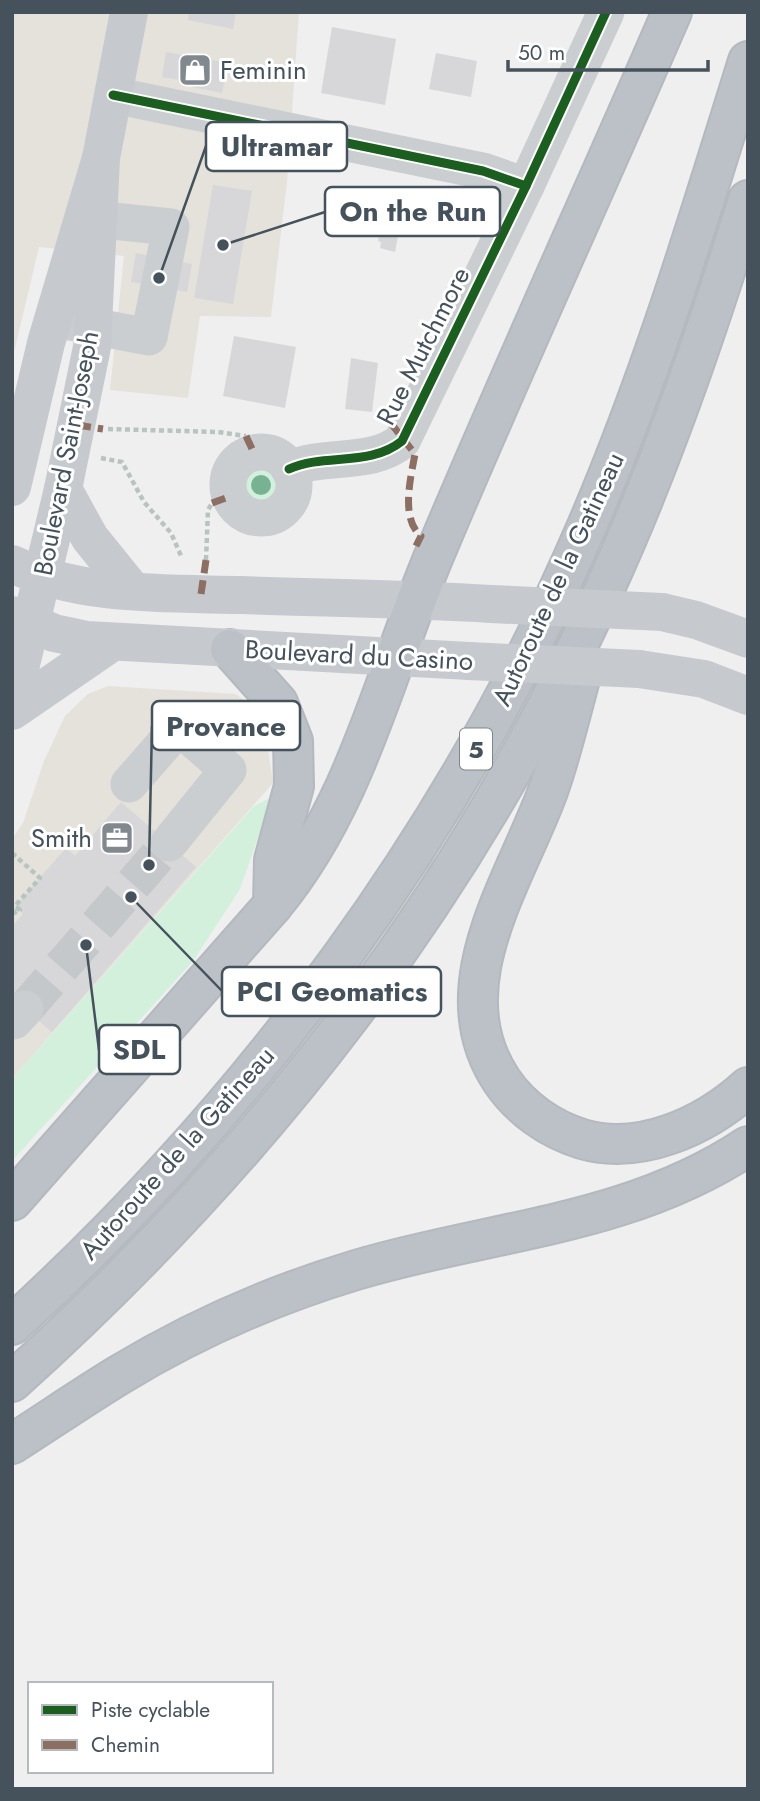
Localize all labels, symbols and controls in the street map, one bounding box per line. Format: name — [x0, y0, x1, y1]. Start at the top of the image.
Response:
scale bar — [508, 28, 708, 72]
text: 50 m — [518, 38, 565, 68]
shop icon: Feminin — [176, 51, 214, 89]
place label: Feminin — [220, 51, 307, 89]
callout: Ultramar — [206, 122, 347, 171]
text: Ultramar — [221, 126, 334, 167]
callout: On the Run — [325, 187, 500, 236]
text: On the Run — [339, 191, 487, 232]
street label: Rue Mutchmore — [367, 260, 479, 432]
street label: Boulevard Saint-Joseph — [24, 327, 108, 579]
street label: Autoroute de la Gatineau — [483, 446, 633, 712]
street label: Boulevard du Casino — [244, 630, 474, 680]
callout: Provance — [152, 701, 300, 750]
text: Provance — [166, 706, 286, 747]
road number: 5 — [460, 728, 492, 770]
place label: Smith — [31, 819, 92, 857]
office icon: Smith — [98, 819, 136, 857]
callout: PCI Geomatics — [222, 967, 441, 1016]
text: PCI Geomatics — [236, 971, 428, 1012]
callout: SDL — [99, 1025, 180, 1074]
text: SDL — [113, 1029, 166, 1070]
street label: Autoroute de la Gatineau — [71, 1038, 283, 1268]
legend — [28, 1682, 273, 1773]
text: Piste cyclable — [91, 1695, 210, 1725]
text: Chemin — [91, 1730, 160, 1760]

